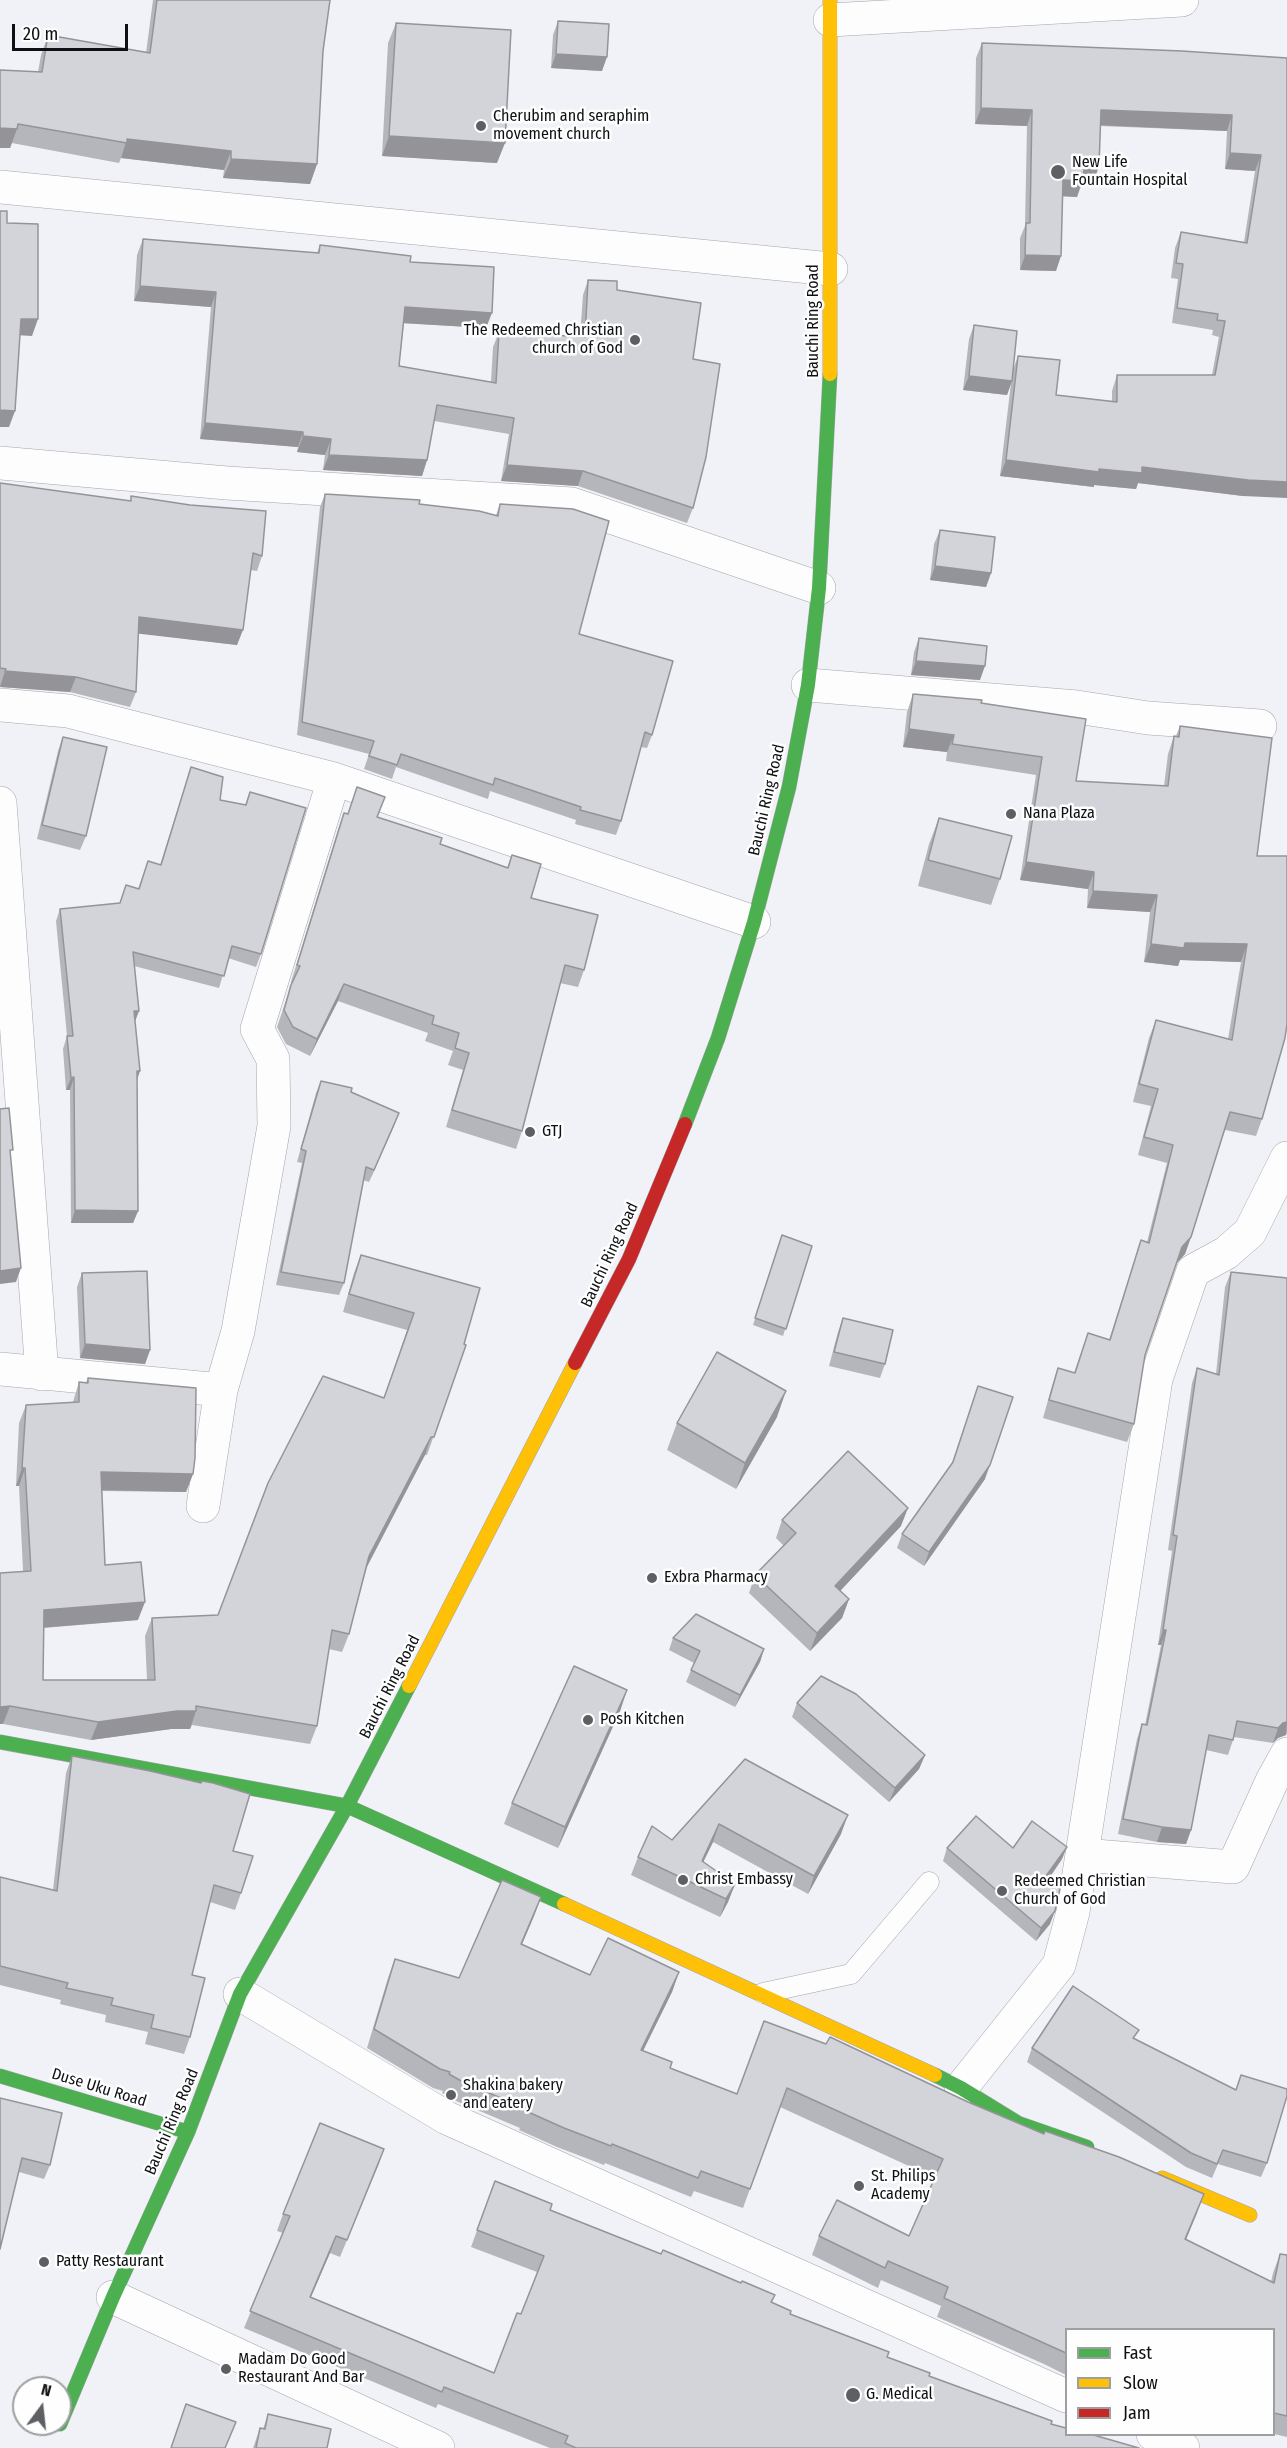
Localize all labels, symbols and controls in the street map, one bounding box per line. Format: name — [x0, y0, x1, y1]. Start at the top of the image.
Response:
scale bar — [15, 12, 130, 50]
text: 20 m — [23, 23, 58, 45]
place label: Cherubim and seraphim movement church — [493, 107, 649, 145]
marker: Cherubim and seraphim movement church — [474, 119, 488, 133]
place label: New Life Fountain Hospital — [1072, 153, 1187, 191]
marker: New Life Fountain Hospital — [1049, 163, 1067, 181]
street label: Bauchi Ring Road — [804, 264, 824, 378]
place label: The Redeemed Christian church of God — [464, 321, 623, 359]
marker: The Redeemed Christian church of God — [628, 333, 642, 347]
street label: Bauchi Ring Road — [745, 742, 789, 858]
place label: Nana Plaza — [1023, 804, 1095, 824]
marker: Nana Plaza — [1004, 807, 1018, 821]
place label: GTJ — [542, 1122, 562, 1142]
marker: GTJ — [523, 1125, 537, 1139]
street label: Bauchi Ring Road — [577, 1199, 643, 1311]
place label: Exbra Pharmacy — [664, 1568, 768, 1588]
marker: Exbra Pharmacy — [645, 1571, 659, 1585]
street label: Bauchi Ring Road — [356, 1632, 424, 1742]
place label: Posh Kitchen — [600, 1710, 684, 1730]
marker: Posh Kitchen — [581, 1713, 595, 1727]
place label: Christ Embassy — [695, 1870, 793, 1890]
place label: Redeemed Christian Church of God — [1014, 1872, 1146, 1910]
marker: Christ Embassy — [676, 1873, 690, 1887]
marker: Redeemed Christian Church of God — [995, 1884, 1009, 1898]
street label: Duse Uku Road — [49, 2064, 149, 2112]
street label: Bauchi Ring Road — [141, 2066, 203, 2178]
place label: Shakina bakery and eatery — [463, 2076, 563, 2114]
marker: Shakina bakery and eatery — [444, 2088, 458, 2102]
place label: St. Philips Academy — [871, 2167, 935, 2205]
marker: St. Philips Academy — [852, 2179, 866, 2193]
place label: Patty Restaurant — [56, 2252, 164, 2272]
marker: Patty Restaurant — [37, 2255, 51, 2269]
legend — [1065, 2328, 1275, 2436]
text: Fast — [1123, 2342, 1152, 2364]
place label: Madam Do Good Restaurant And Bar — [238, 2350, 364, 2388]
marker: Madam Do Good Restaurant And Bar — [219, 2362, 233, 2376]
text: Slow — [1123, 2372, 1158, 2394]
north arrow — [12, 2376, 72, 2436]
text: N — [39, 2380, 53, 2400]
place label: G. Medical — [866, 2385, 933, 2405]
marker: G. Medical — [844, 2386, 862, 2404]
text: Jam — [1123, 2402, 1151, 2424]

